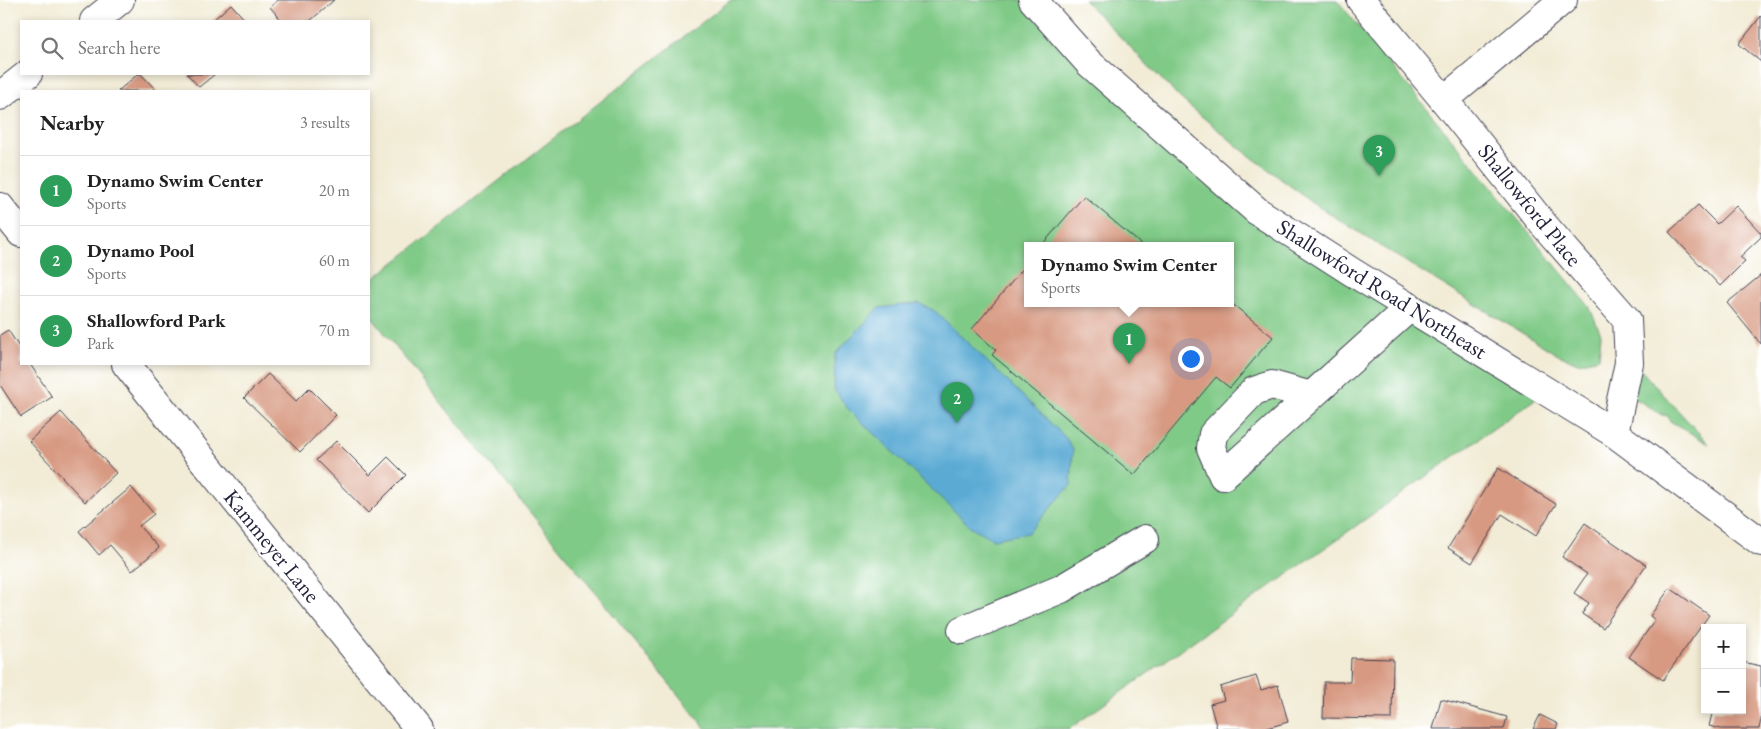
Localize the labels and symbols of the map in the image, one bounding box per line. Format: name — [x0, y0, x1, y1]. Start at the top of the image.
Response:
pin: 3 — [1363, 135, 1395, 176]
street label: Shallowford Place — [1472, 138, 1589, 273]
street label: Shallowford Road Northeast — [1272, 212, 1493, 366]
pin: 1 — [1113, 323, 1145, 364]
your location — [1178, 346, 1204, 372]
pin: 2 — [941, 382, 973, 423]
street label: Kammeyer Lane — [217, 483, 327, 609]

